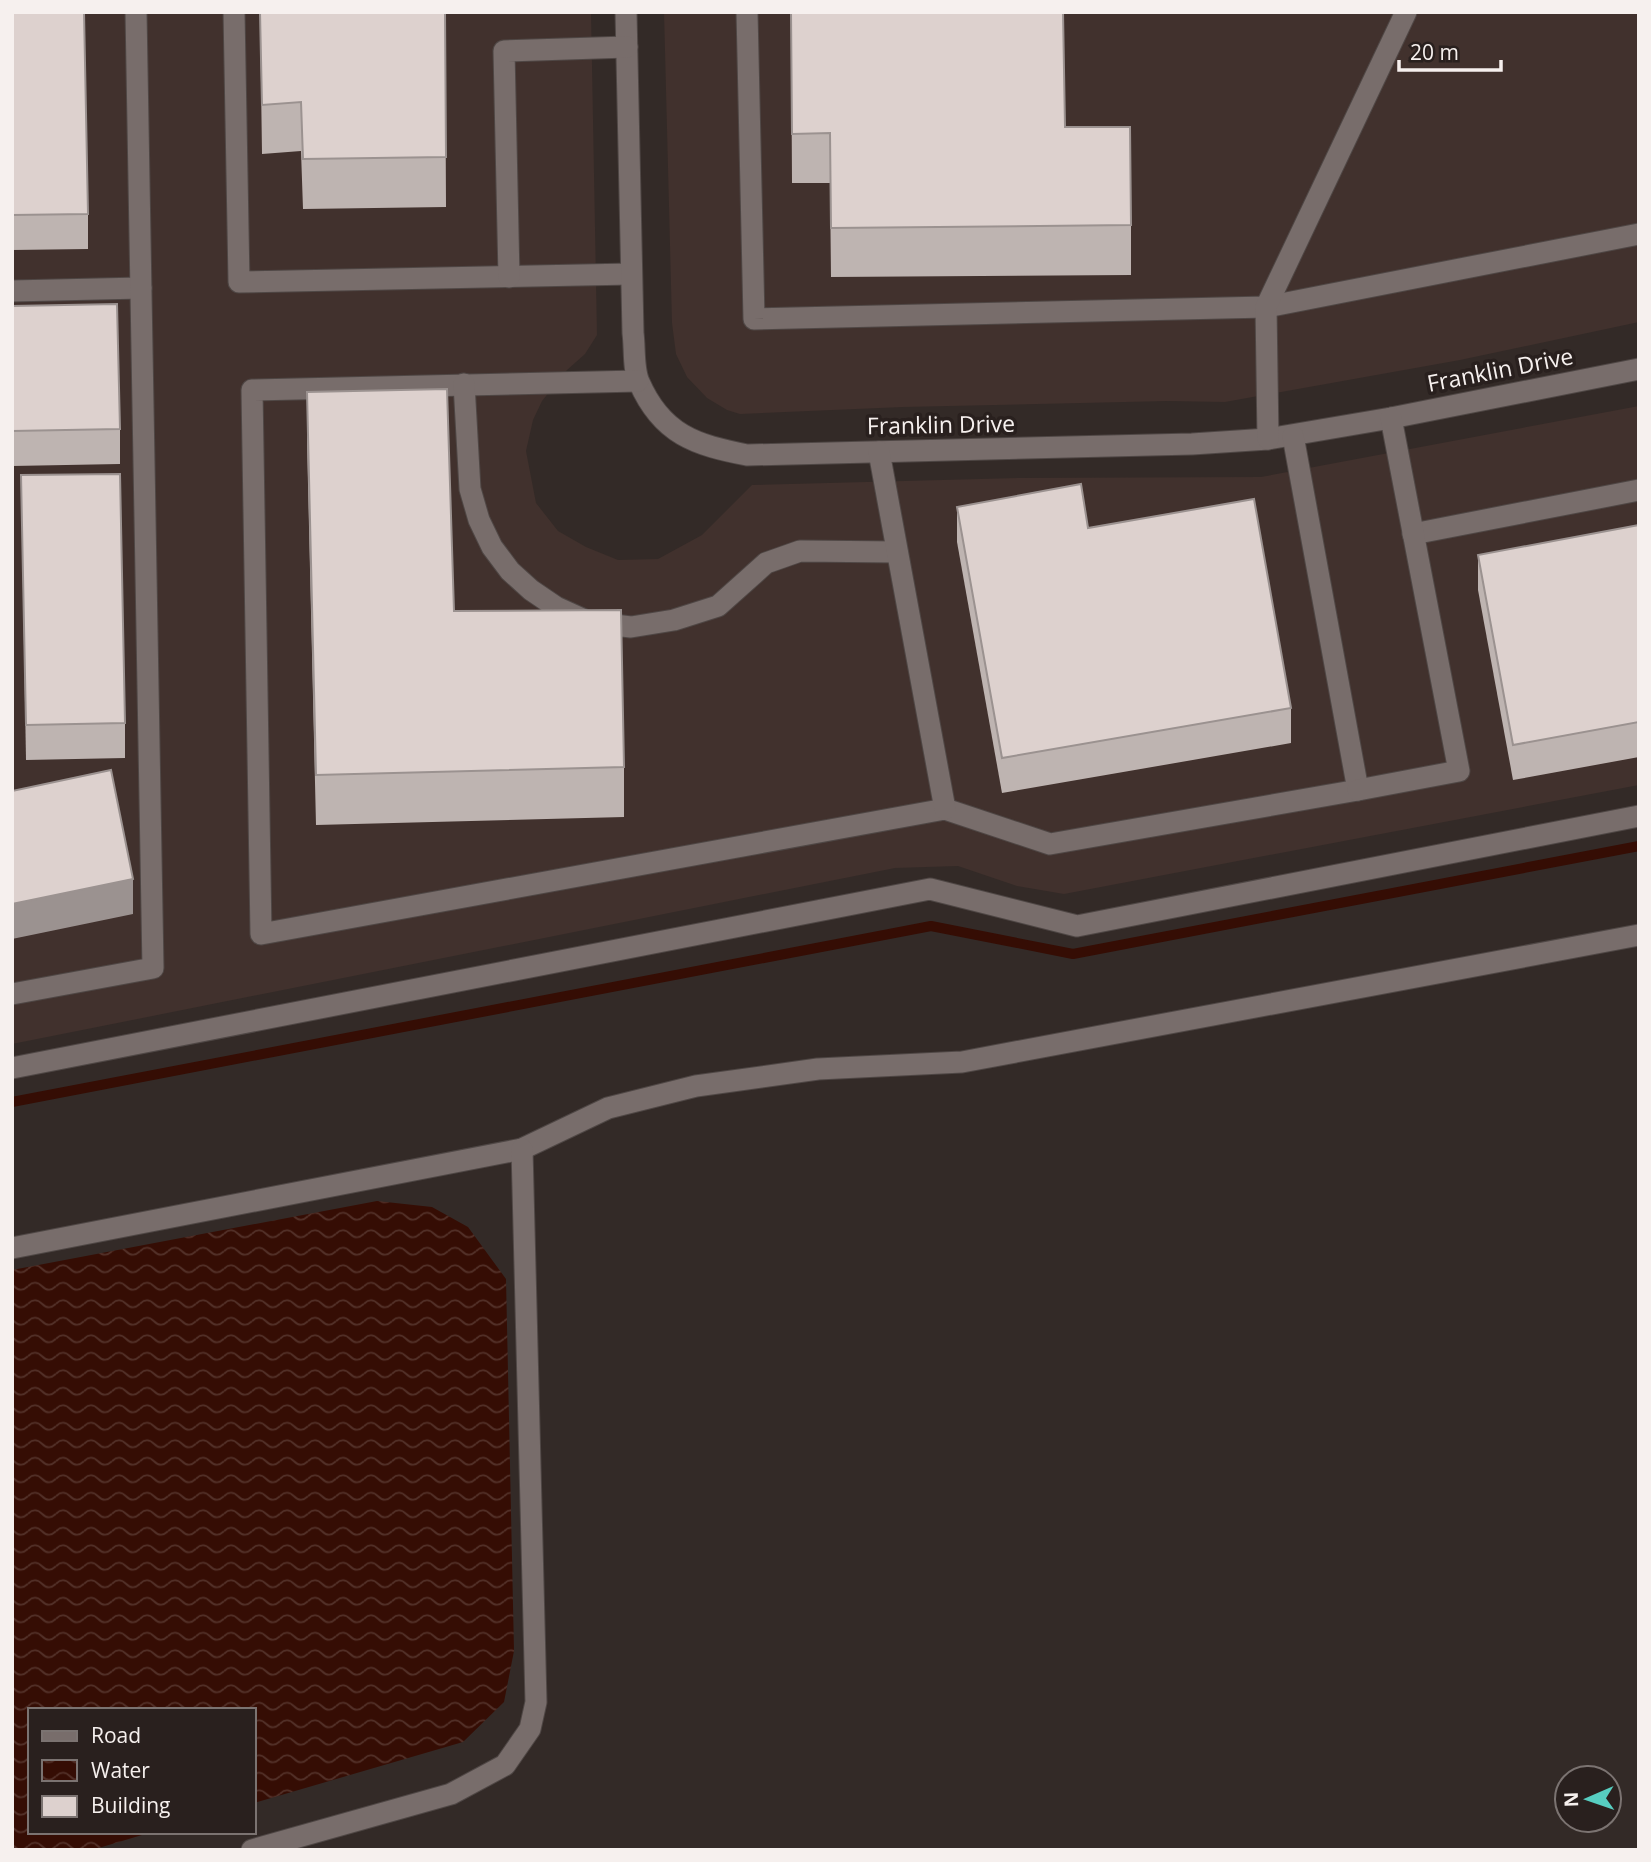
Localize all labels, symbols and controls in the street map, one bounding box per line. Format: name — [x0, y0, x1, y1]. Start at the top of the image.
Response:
scale bar — [1399, 28, 1500, 72]
text: 20 m — [1410, 38, 1459, 66]
street label: Franklin Drive — [1424, 339, 1576, 399]
street label: Franklin Drive — [867, 407, 1015, 441]
legend — [28, 1708, 256, 1834]
text: Road — [91, 1721, 141, 1749]
text: Water — [91, 1756, 150, 1784]
north arrow — [1553, 1764, 1623, 1834]
text: Building — [91, 1791, 170, 1819]
text: N — [1558, 1791, 1584, 1808]

